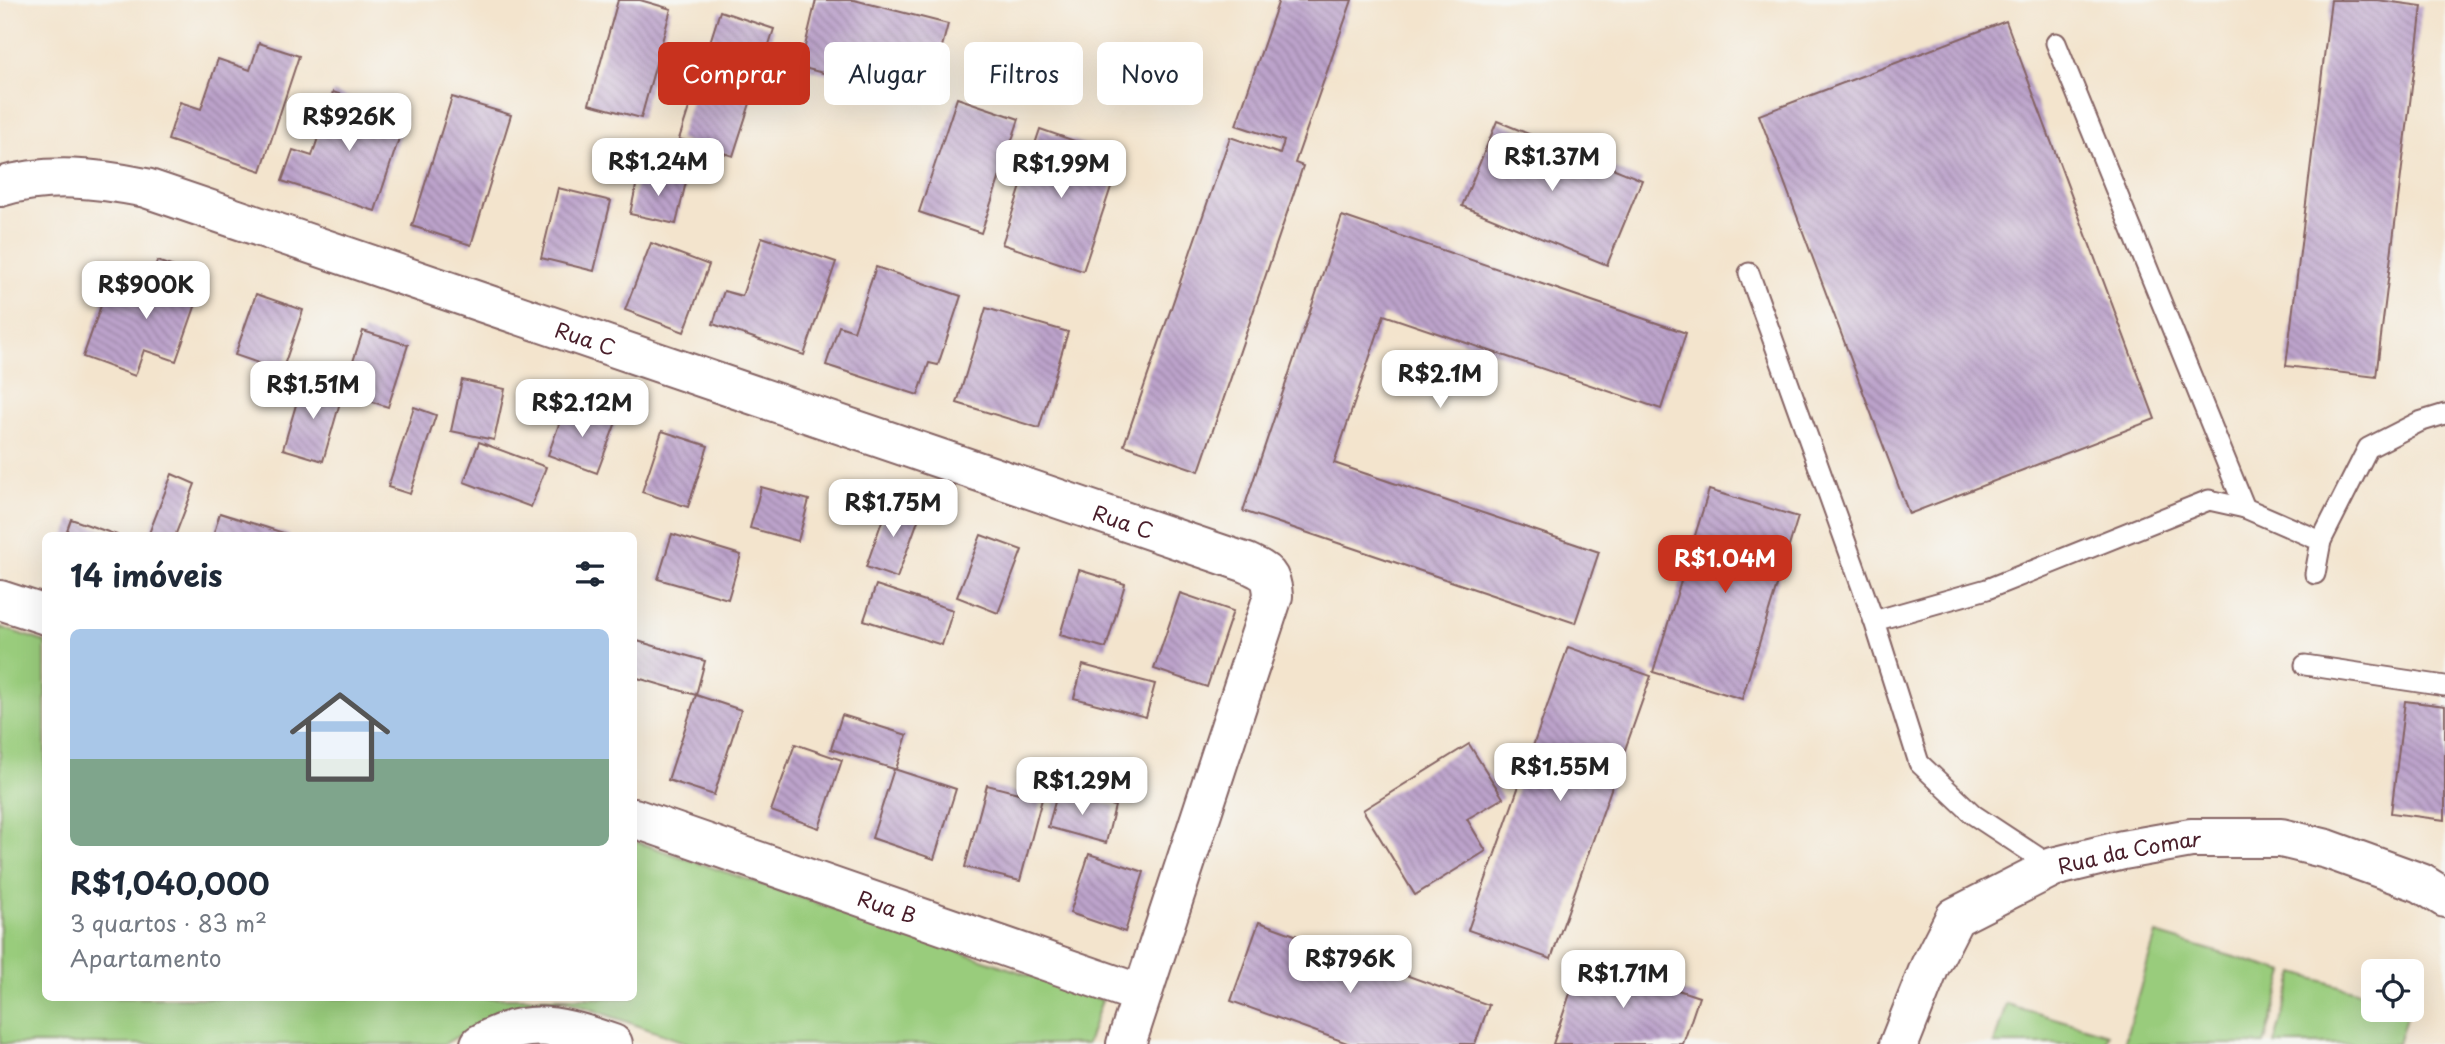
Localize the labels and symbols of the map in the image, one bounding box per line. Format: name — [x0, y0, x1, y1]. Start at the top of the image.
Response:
pin: R$926K — [292, 94, 406, 153]
pin: R$1.37M — [1487, 134, 1617, 193]
pin: R$1.24M — [593, 138, 723, 198]
pin: R$1.99M — [996, 140, 1126, 200]
pin: R$900K — [89, 262, 203, 321]
street label: Rua C — [551, 313, 620, 363]
pin: R$2.1M — [1383, 350, 1497, 410]
pin: R$1.51M — [248, 362, 378, 421]
pin: R$2.12M — [517, 380, 647, 439]
pin: R$1.75M — [828, 480, 958, 539]
street label: Rua C — [1089, 496, 1158, 546]
pin: R$1.04M — [1660, 536, 1790, 595]
pin: R$1.55M — [1495, 744, 1625, 803]
pin: R$1.29M — [1017, 758, 1147, 817]
street label: Rua da Comar — [2054, 822, 2201, 881]
street label: Rua B — [854, 881, 921, 931]
pin: R$796K — [1293, 936, 1407, 995]
pin: R$1.71M — [1558, 950, 1688, 1010]

